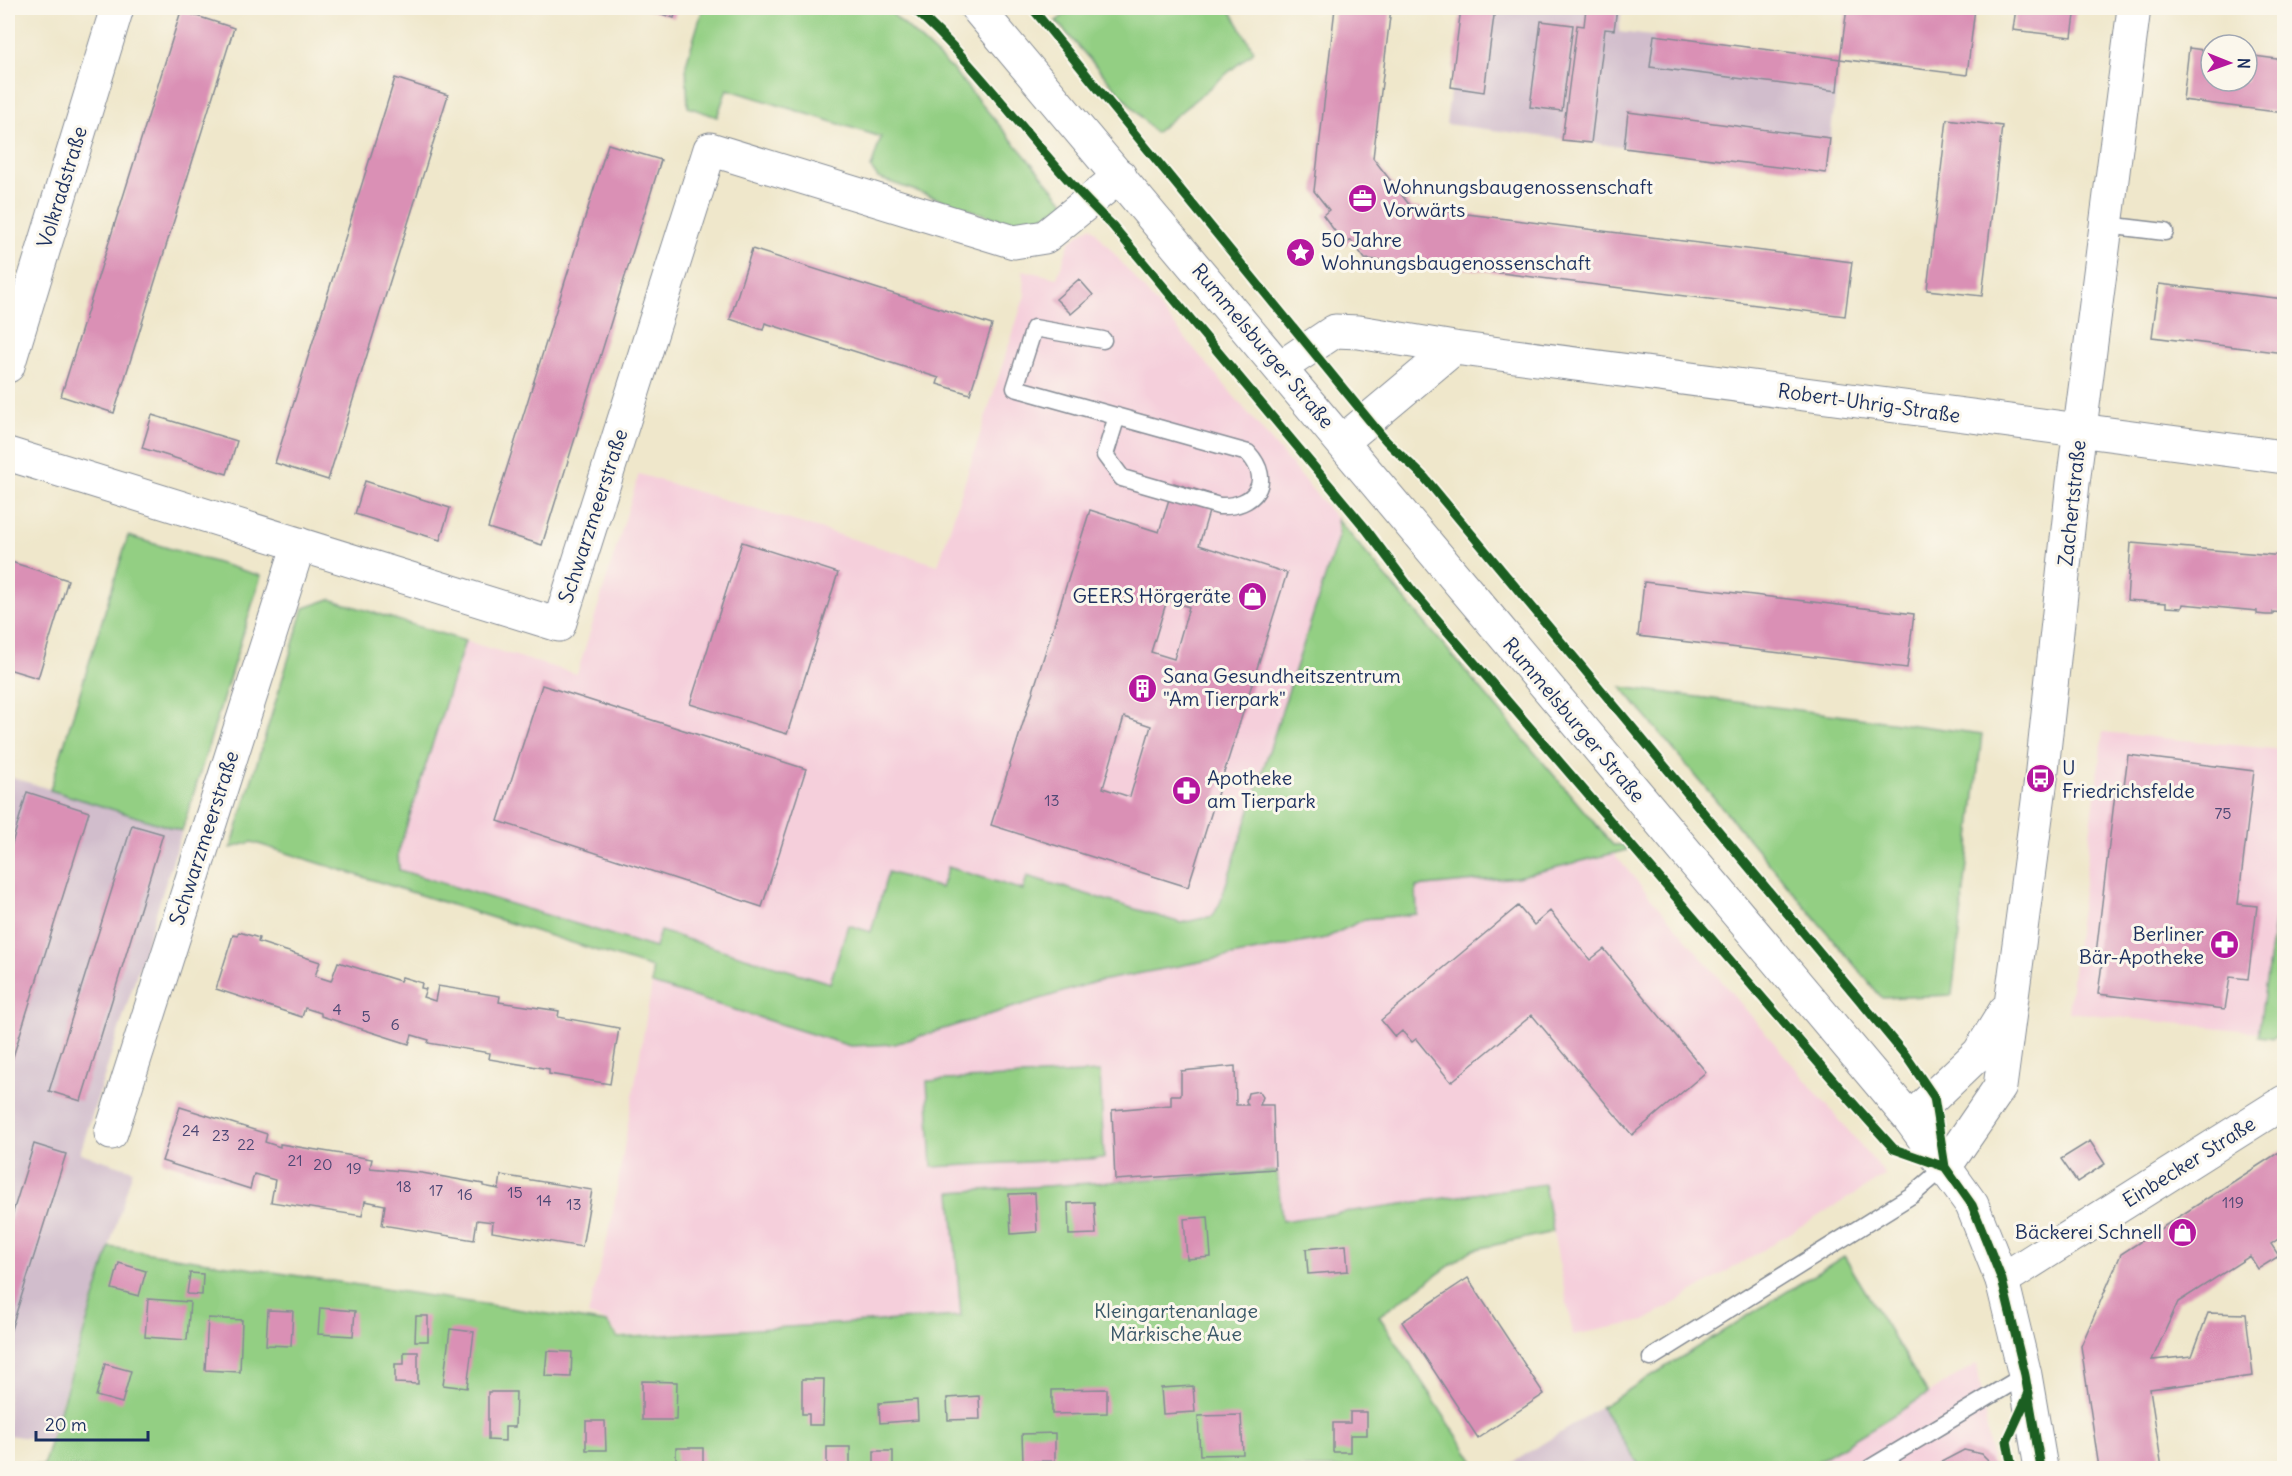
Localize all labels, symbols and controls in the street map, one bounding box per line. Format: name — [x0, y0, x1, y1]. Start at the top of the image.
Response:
north arrow — [2199, 33, 2259, 93]
text: N — [2234, 58, 2254, 69]
street label: Volkradstraße — [31, 123, 92, 251]
place label: Wohnungsbaugenossenschaft Vorwärts — [1383, 174, 1653, 222]
office icon: Wohnungsbaugenossenschaft Vorwärts — [1346, 183, 1378, 215]
place label: 50 Jahre Wohnungsbaugenossenschaft — [1321, 227, 1591, 275]
place icon: 50 Jahre Wohnungsbaugenossenschaft — [1284, 236, 1316, 268]
street label: Rummelsburger Straße — [1187, 258, 1340, 433]
street label: Robert-Uhrig-Straße — [1776, 377, 1962, 428]
street label: Schwarzmeerstraße — [553, 426, 632, 606]
street label: Zachertstraße — [2052, 439, 2091, 567]
shop icon: GEERS Hörgeräte — [1236, 580, 1268, 612]
place label: GEERS Hörgeräte — [1072, 583, 1231, 608]
street label: Rummelsburger Straße — [1498, 632, 1651, 807]
place label: Sana Gesundheitszentrum "Am Tierpark" — [1163, 663, 1401, 711]
building icon: Sana Gesundheitszentrum "Am Tierpark" — [1126, 672, 1158, 704]
street label: Schwarzmeerstraße — [164, 748, 243, 928]
place label: U Friedrichsfelde — [2062, 755, 2195, 803]
bus stop icon: U Friedrichsfelde — [2025, 763, 2057, 795]
place label: Apotheke am Tierpark — [1207, 765, 1316, 813]
pharmacy icon: Apotheke am Tierpark — [1170, 774, 1202, 806]
house number: 13 — [1044, 790, 1060, 810]
house number: 75 — [2214, 803, 2232, 823]
place label: Berliner Bär-Apotheke — [2079, 921, 2204, 969]
pharmacy icon: Berliner Bär-Apotheke — [2209, 929, 2241, 961]
house number: 4 — [332, 999, 342, 1019]
house number: 5 — [361, 1006, 371, 1026]
house number: 6 — [390, 1014, 400, 1034]
street label: Einbecker Straße — [2118, 1111, 2260, 1212]
house number: 24 — [182, 1120, 200, 1140]
house number: 23 — [212, 1125, 230, 1145]
house number: 22 — [237, 1134, 255, 1154]
house number: 21 — [287, 1150, 303, 1170]
house number: 20 — [313, 1154, 333, 1174]
house number: 19 — [346, 1158, 362, 1178]
house number: 18 — [396, 1176, 412, 1196]
house number: 17 — [429, 1180, 443, 1200]
house number: 15 — [507, 1182, 523, 1202]
house number: 16 — [457, 1184, 473, 1204]
house number: 14 — [536, 1190, 552, 1210]
house number: 119 — [2222, 1192, 2244, 1212]
house number: 13 — [566, 1194, 582, 1214]
shop icon: Bäckerei Schnell — [2167, 1216, 2199, 1248]
place label: Bäckerei Schnell — [2015, 1219, 2162, 1244]
park label: Kleingartenanlage Märkische Aue — [1094, 1298, 1258, 1346]
scale bar — [36, 1404, 148, 1442]
text: 20 m — [45, 1413, 87, 1436]

